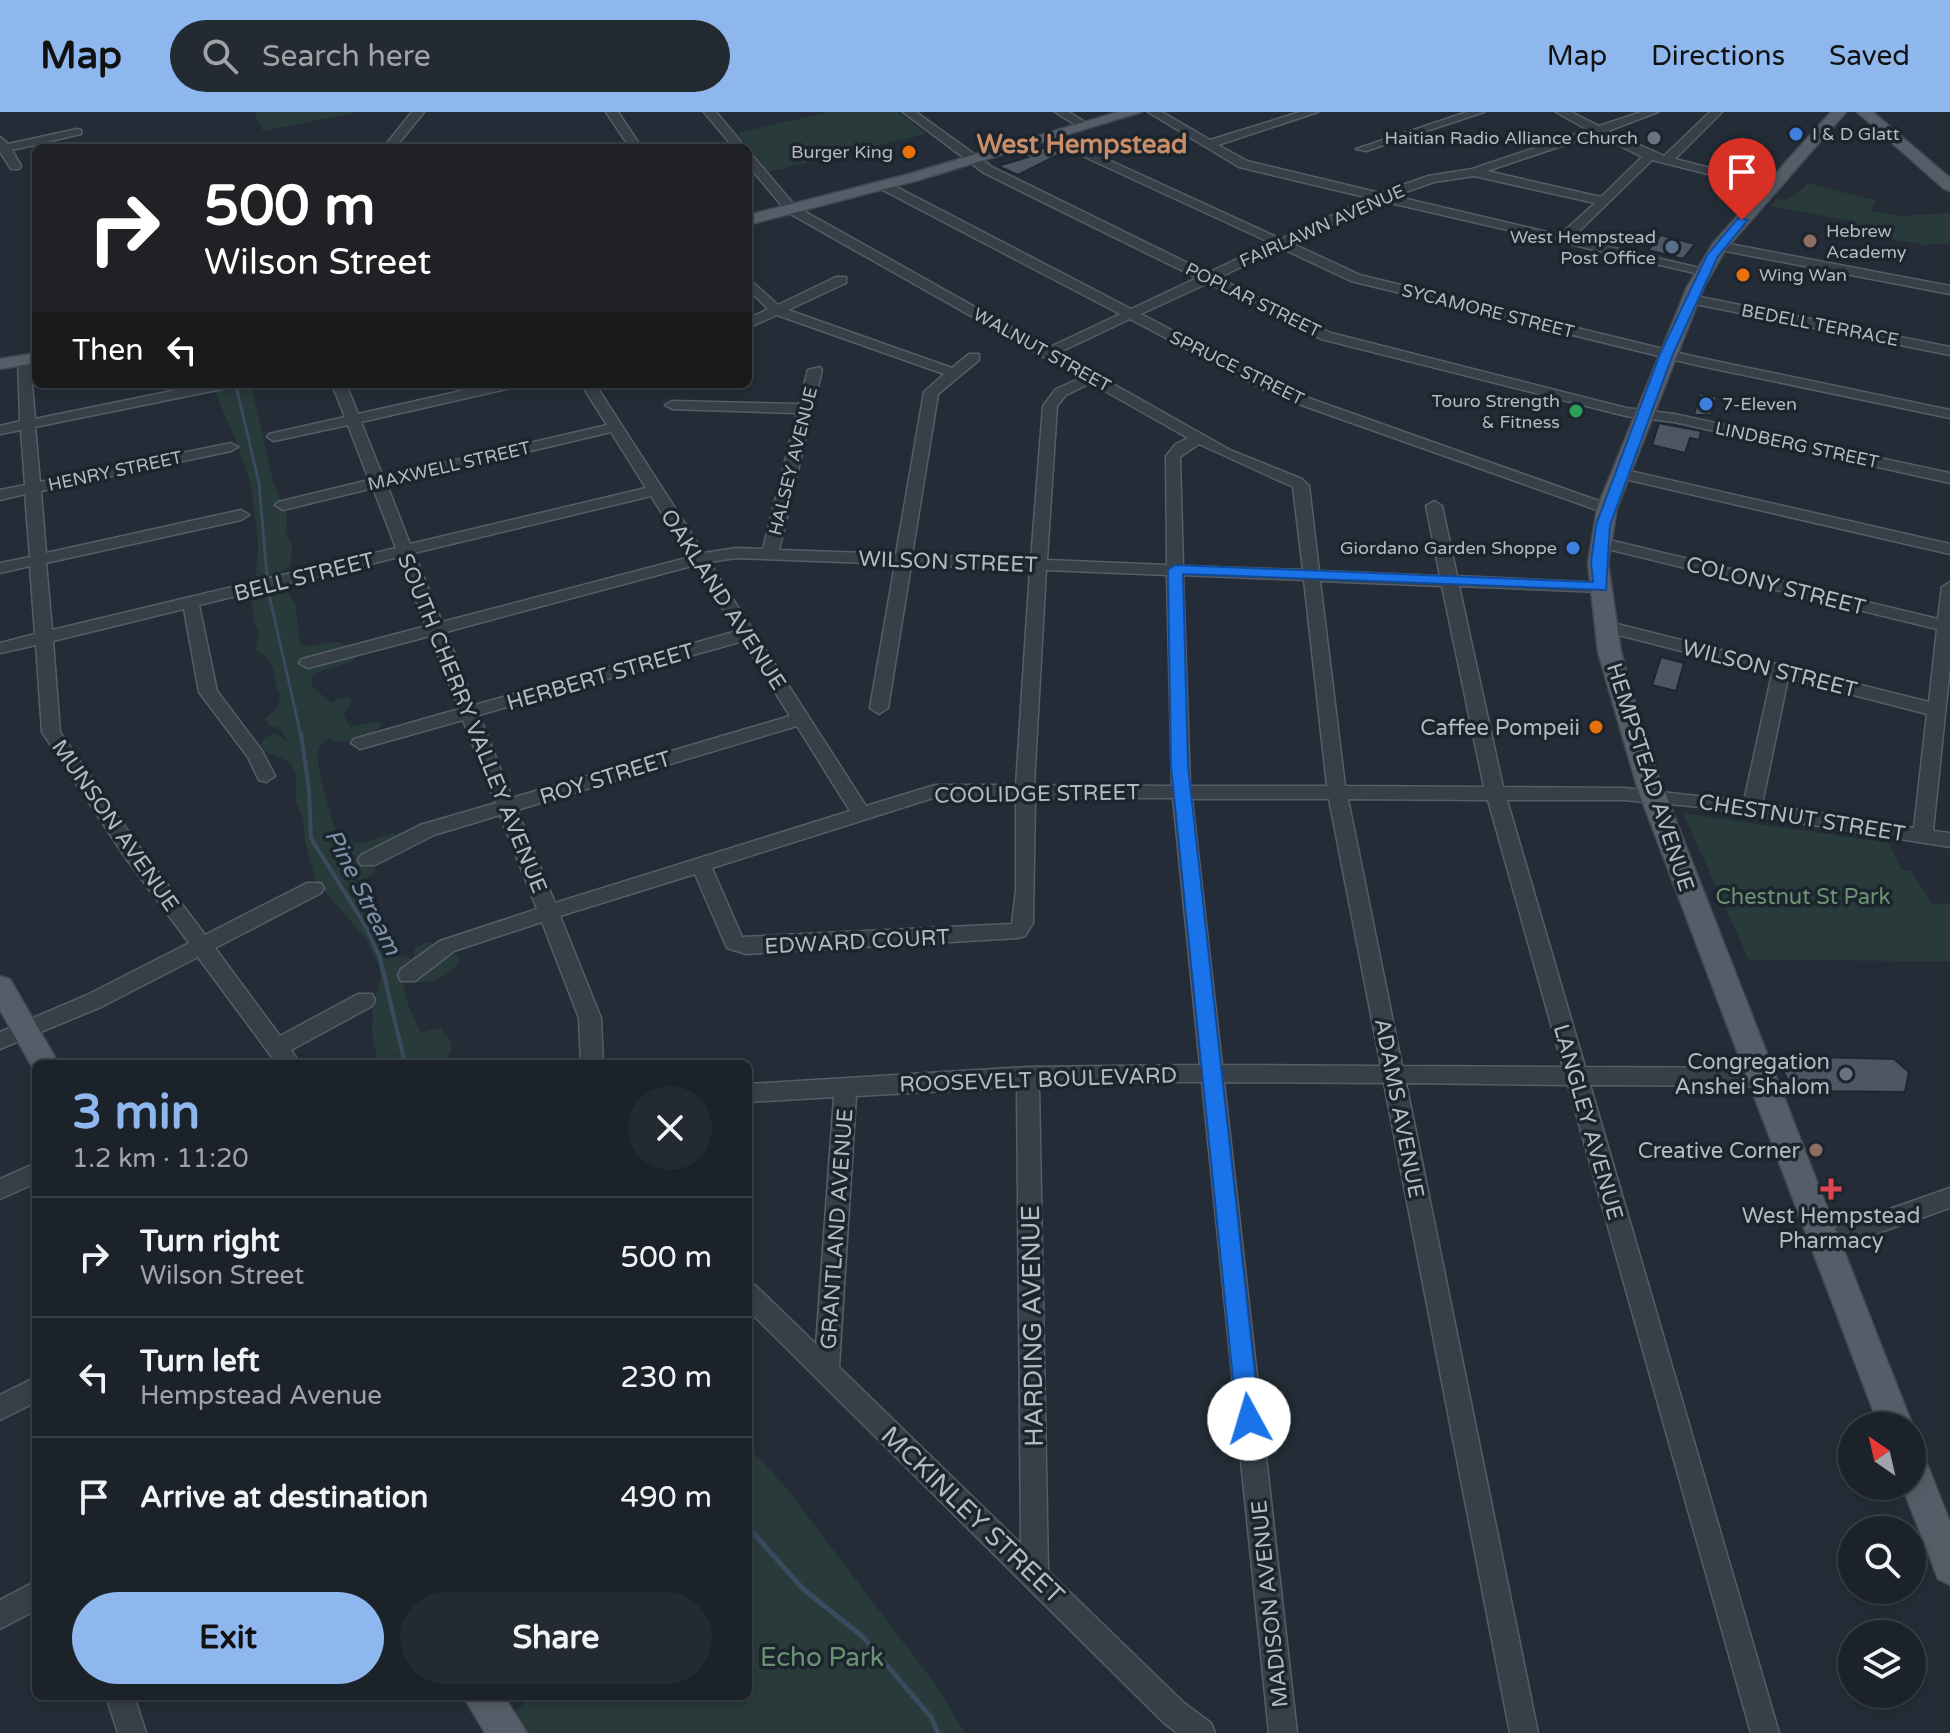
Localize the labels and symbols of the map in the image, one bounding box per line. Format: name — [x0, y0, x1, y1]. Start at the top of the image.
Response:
place label: I & D Glatt — [1812, 123, 1900, 145]
marker: I & D Glatt — [1787, 125, 1805, 143]
place label: Haitian Radio Alliance Church — [1385, 127, 1638, 149]
district label: West Hempstead — [976, 129, 1188, 160]
marker: Haitian Radio Alliance Church — [1645, 129, 1663, 147]
pin — [1708, 138, 1776, 220]
place label: Burger King — [791, 141, 893, 163]
marker: Burger King — [900, 143, 918, 161]
street label: FAIRLAWN AVENUE — [1236, 180, 1408, 272]
place label: Hebrew Academy — [1826, 220, 1907, 263]
place label: West Hempstead Post Office — [1510, 226, 1656, 269]
marker: Hebrew Academy — [1801, 232, 1819, 250]
marker: West Hempstead Post Office — [1663, 238, 1681, 256]
street label: POPLAR STREET — [1182, 258, 1324, 342]
place label: Wing Wan — [1759, 264, 1847, 286]
marker: Wing Wan — [1734, 266, 1752, 284]
street label: SYCAMORE STREET — [1399, 279, 1577, 343]
street label: BEDELL TERRACE — [1740, 299, 1900, 351]
street label: WALNUT STREET — [969, 303, 1115, 397]
street label: SPRUCE STREET — [1166, 326, 1308, 410]
street label: HALSEY AVENUE — [764, 384, 822, 538]
place label: Touro Strength & Fitness — [1431, 390, 1560, 433]
place label: 7-Eleven — [1722, 393, 1797, 415]
marker: 7-Eleven — [1697, 395, 1715, 413]
marker: Touro Strength & Fitness — [1567, 402, 1585, 420]
street label: LINDBERG STREET — [1713, 417, 1881, 473]
street label: MAXWELL STREET — [365, 437, 533, 495]
street label: HENRY STREET — [46, 446, 184, 496]
street label: OAKLAND AVENUE — [655, 504, 791, 695]
place label: Giordano Garden Shoppe — [1340, 537, 1557, 559]
marker: Giordano Garden Shoppe — [1564, 539, 1582, 557]
street label: WILSON STREET — [858, 546, 1039, 578]
street label: BELL STREET — [231, 547, 378, 607]
street label: SOUTH CHERRY VALLEY AVENUE — [392, 550, 552, 897]
street label: COLONY STREET — [1683, 551, 1869, 621]
street label: WILSON STREET — [1680, 635, 1860, 703]
street label: HERBERT STREET — [504, 638, 698, 716]
street label: HEMPSTEAD AVENUE — [1601, 660, 1699, 895]
place label: Caffee Pompeii — [1420, 715, 1580, 741]
marker: Caffee Pompeii — [1587, 718, 1605, 736]
street label: MUNSON AVENUE — [46, 735, 184, 916]
street label: ROY STREET — [537, 745, 675, 810]
street label: COOLIDGE STREET — [934, 779, 1141, 809]
street label: CHESTNUT STREET — [1697, 789, 1908, 847]
water label: Pine Stream — [318, 824, 407, 961]
park label: Chestnut St Park — [1715, 884, 1891, 910]
street label: EDWARD COURT — [764, 924, 951, 960]
street label: ADAMS AVENUE — [1369, 1016, 1429, 1200]
street label: LANGLEY AVENUE — [1548, 1021, 1628, 1223]
place label: Congregation Anshei Shalom — [1675, 1049, 1830, 1100]
street label: ROOSEVELT BOULEVARD — [899, 1062, 1177, 1098]
marker: Congregation Anshei Shalom — [1837, 1065, 1855, 1083]
street label: GRANTLAND AVENUE — [816, 1108, 858, 1350]
place label: Creative Corner — [1638, 1138, 1801, 1164]
marker: Creative Corner — [1807, 1141, 1825, 1159]
marker: West Hempstead Pharmacy — [1822, 1180, 1840, 1198]
place label: West Hempstead Pharmacy — [1742, 1203, 1920, 1254]
street label: HARDING AVENUE — [1015, 1205, 1050, 1447]
position arrow — [1207, 1377, 1291, 1461]
north arrow — [1838, 1412, 1926, 1500]
street label: MCKINLEY STREET — [875, 1420, 1071, 1611]
street label: MADISON AVENUE — [1246, 1499, 1294, 1709]
park label: Echo Park — [760, 1642, 884, 1673]

